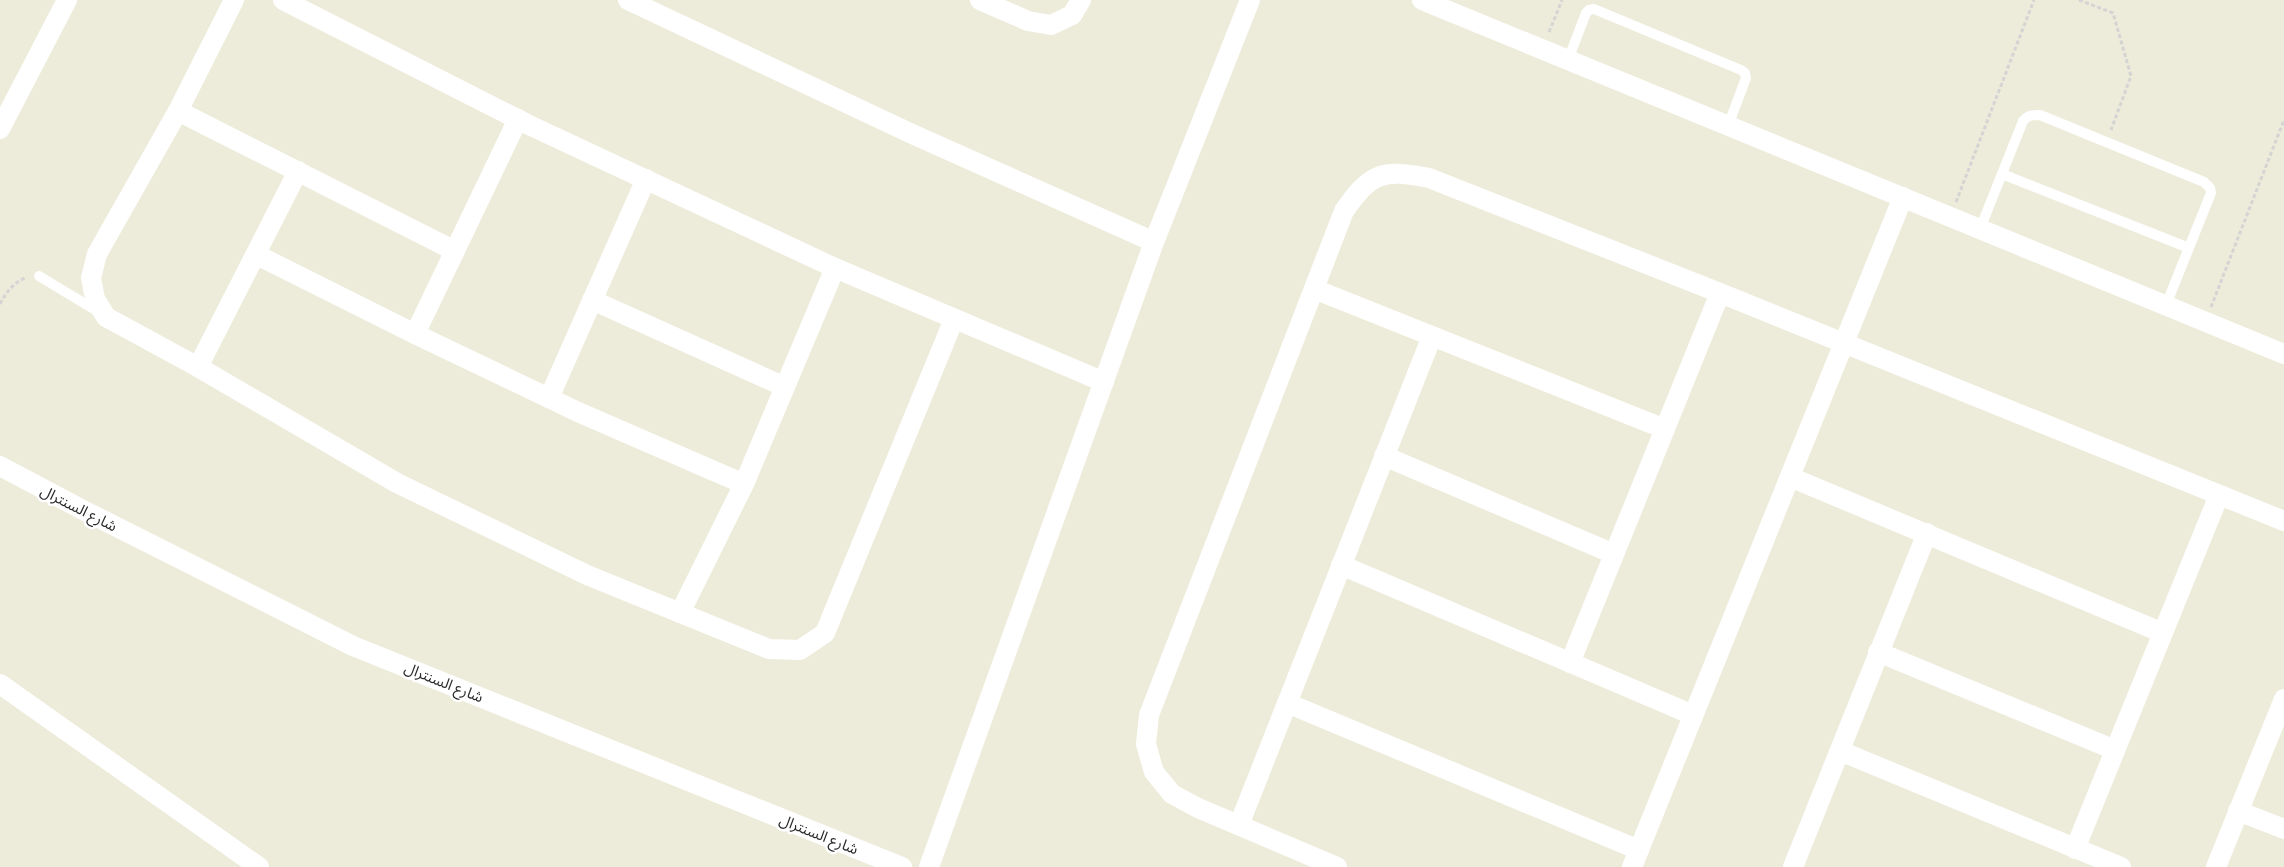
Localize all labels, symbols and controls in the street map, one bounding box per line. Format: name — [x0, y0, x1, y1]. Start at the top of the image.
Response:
street label: شارع السنترال — [36, 481, 120, 538]
street label: شارع السنترال — [401, 658, 486, 709]
street label: شارع السنترال — [776, 810, 861, 861]

